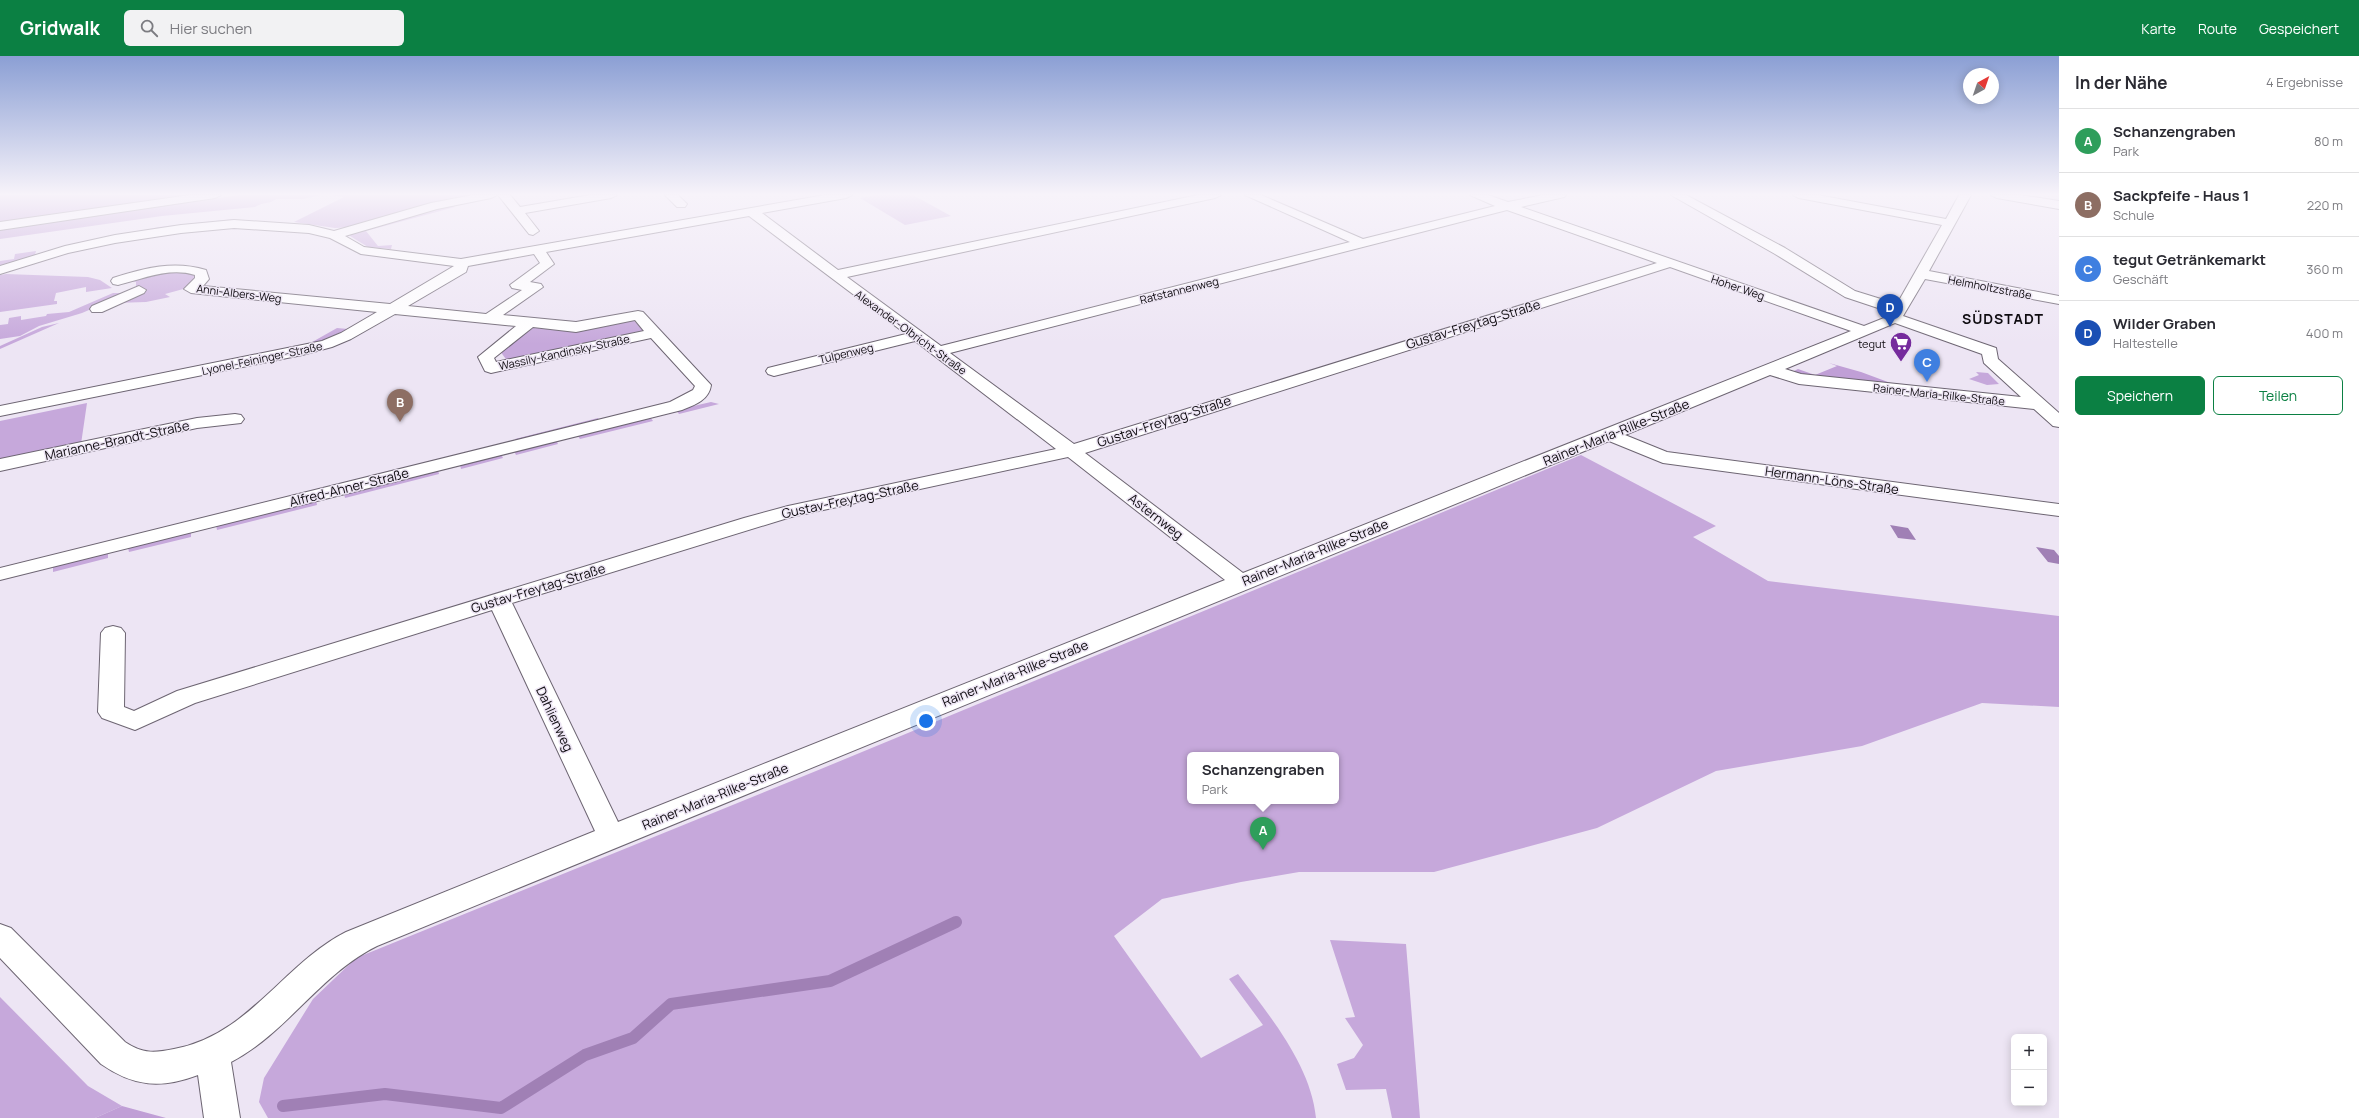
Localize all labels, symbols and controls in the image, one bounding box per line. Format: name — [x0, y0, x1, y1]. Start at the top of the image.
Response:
search box — [124, 10, 404, 46]
text: Gridwalk — [20, 15, 100, 41]
icon: search — [138, 17, 160, 39]
text: Hier suchen — [170, 18, 252, 39]
text: Karte — [2141, 19, 2176, 38]
text: Route — [2198, 19, 2237, 38]
text: Gespeichert — [2259, 19, 2339, 38]
north arrow — [1963, 68, 1999, 104]
text: In der Nähe — [2075, 71, 2168, 94]
text: 4 Ergebnisse — [2266, 73, 2343, 91]
text: Schanzengraben — [2113, 121, 2236, 142]
text: A — [2084, 132, 2092, 150]
text: 80 m — [2314, 132, 2343, 150]
text: Park — [2113, 142, 2139, 160]
text: Sackpfeife - Haus 1 — [2113, 185, 2249, 206]
text: B — [2084, 196, 2092, 214]
text: 220 m — [2307, 196, 2343, 214]
text: Schule — [2113, 206, 2154, 224]
text: tegut Getränkemarkt — [2113, 249, 2266, 270]
text: C — [2083, 260, 2093, 278]
text: 360 m — [2306, 260, 2343, 278]
text: Geschäft — [2113, 270, 2169, 288]
street label: Hoher Weg — [1709, 271, 1767, 303]
street label: Helmholtzstraße — [1947, 272, 2034, 303]
street label: Ratstannenweg — [1138, 273, 1220, 307]
street label: Anni-Albers-Weg — [196, 280, 282, 306]
street label: Alexander-Olbricht-Straße — [852, 286, 970, 378]
pin: D — [1877, 294, 1903, 327]
street label: Gustav-Freytag-Straße — [1404, 295, 1543, 353]
district label: SÜDSTADT — [1962, 309, 2044, 328]
text: Wilder Graben — [2113, 313, 2216, 334]
text: D — [2083, 324, 2093, 342]
text: 400 m — [2306, 324, 2343, 342]
supermarket icon: tegut — [1888, 330, 1914, 363]
street label: Wassily-Kandinsky-Straße — [497, 331, 631, 373]
text: Haltestelle — [2113, 334, 2178, 352]
place label: tegut — [1858, 336, 1886, 351]
street label: Lyonel-Feininger-Straße — [200, 338, 324, 378]
street label: Tulpenweg — [817, 339, 875, 367]
pin: C — [1914, 349, 1940, 382]
button: Speichern — [2075, 376, 2205, 415]
button: Teilen — [2213, 376, 2343, 415]
street label: Rainer-Maria-Rilke-Straße — [1872, 380, 2006, 408]
pin: B — [387, 389, 413, 422]
street label: Gustav-Freytag-Straße — [1095, 391, 1234, 451]
street label: Rainer-Maria-Rilke-Straße — [1540, 394, 1692, 470]
street label: Marianne-Brandt-Straße — [43, 416, 191, 464]
street label: Hermann-Löns-Straße — [1764, 462, 1900, 498]
street label: Alfred-Ahner-Straße — [287, 463, 411, 511]
street label: Gustav-Freytag-Straße — [780, 476, 921, 522]
street label: Asternweg — [1125, 489, 1187, 543]
street label: Rainer-Maria-Rilke-Straße — [1239, 514, 1391, 590]
street label: Gustav-Freytag-Straße — [469, 559, 608, 617]
street label: Rainer-Maria-Rilke-Straße — [939, 635, 1091, 711]
street label: Dahlienweg — [532, 684, 578, 754]
your location — [916, 711, 936, 731]
popup — [1187, 752, 1339, 804]
street label: Rainer-Maria-Rilke-Straße — [639, 758, 791, 834]
text: Schanzengraben — [1202, 759, 1324, 780]
text: Park — [1202, 780, 1228, 798]
pin: A — [1250, 817, 1276, 850]
map controls — [2011, 1034, 2047, 1106]
button: + — [2011, 1034, 2047, 1070]
button: − — [2011, 1070, 2047, 1106]

